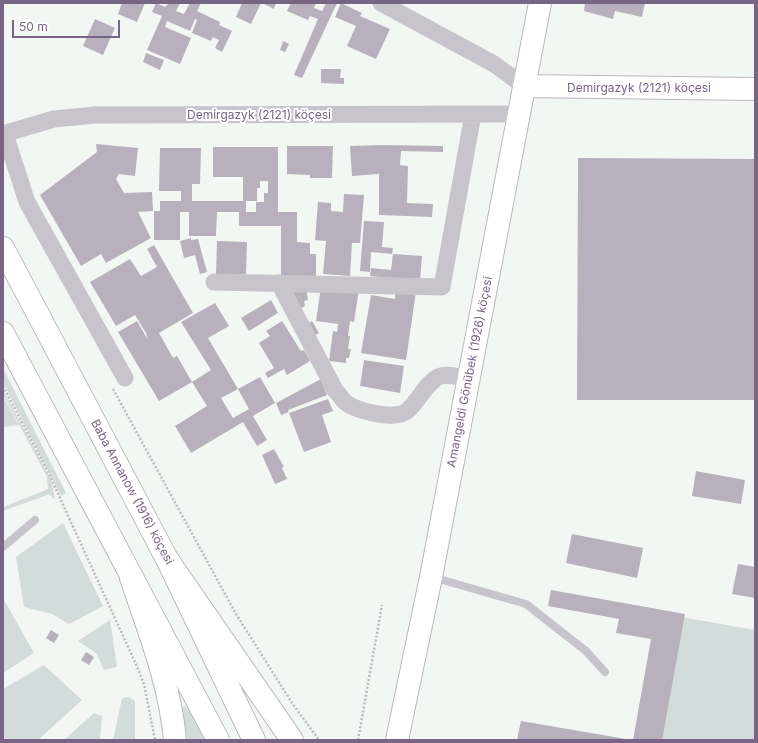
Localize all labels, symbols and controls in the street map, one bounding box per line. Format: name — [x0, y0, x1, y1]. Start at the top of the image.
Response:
scale bar — [14, 12, 122, 38]
text: 50 m — [19, 19, 48, 34]
street label: Demirgazyk (2121) köçesi — [567, 81, 711, 95]
street label: Demirgazyk (2121) köçesi — [187, 108, 331, 122]
street label: Amangeldi Gönübek (1926) köçesi — [444, 275, 496, 469]
street label: Baba Annanow (1916) köçesi — [88, 417, 176, 567]

